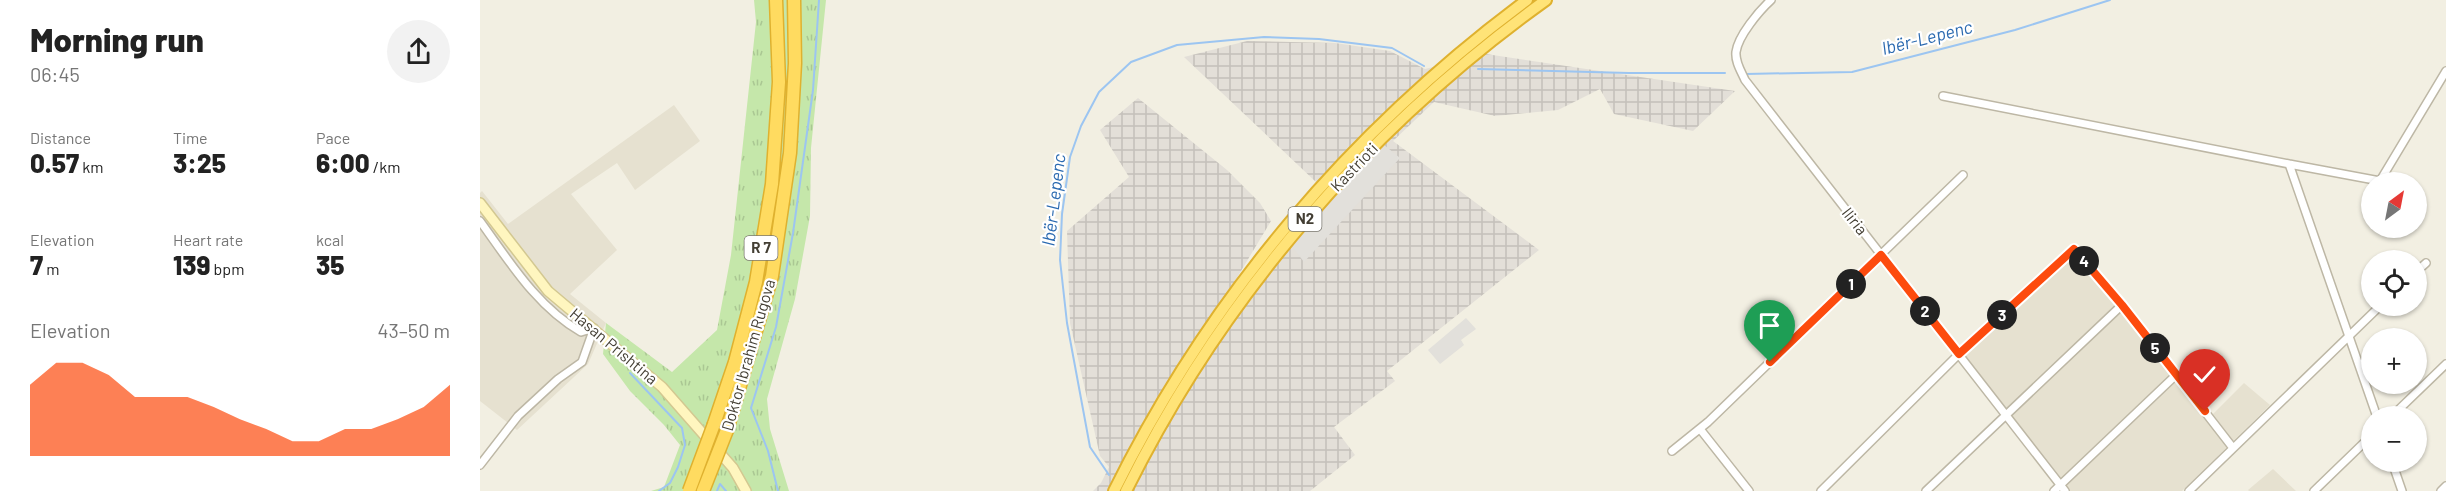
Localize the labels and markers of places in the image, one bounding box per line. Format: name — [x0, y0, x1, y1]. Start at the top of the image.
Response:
pin: 4 — [2069, 246, 2099, 276]
pin: 1 — [1836, 269, 1866, 299]
pin: 2 — [1910, 296, 1940, 326]
pin — [1744, 300, 1795, 362]
pin: 3 — [1987, 300, 2017, 330]
pin: 5 — [2140, 333, 2170, 363]
pin — [2179, 349, 2230, 411]

